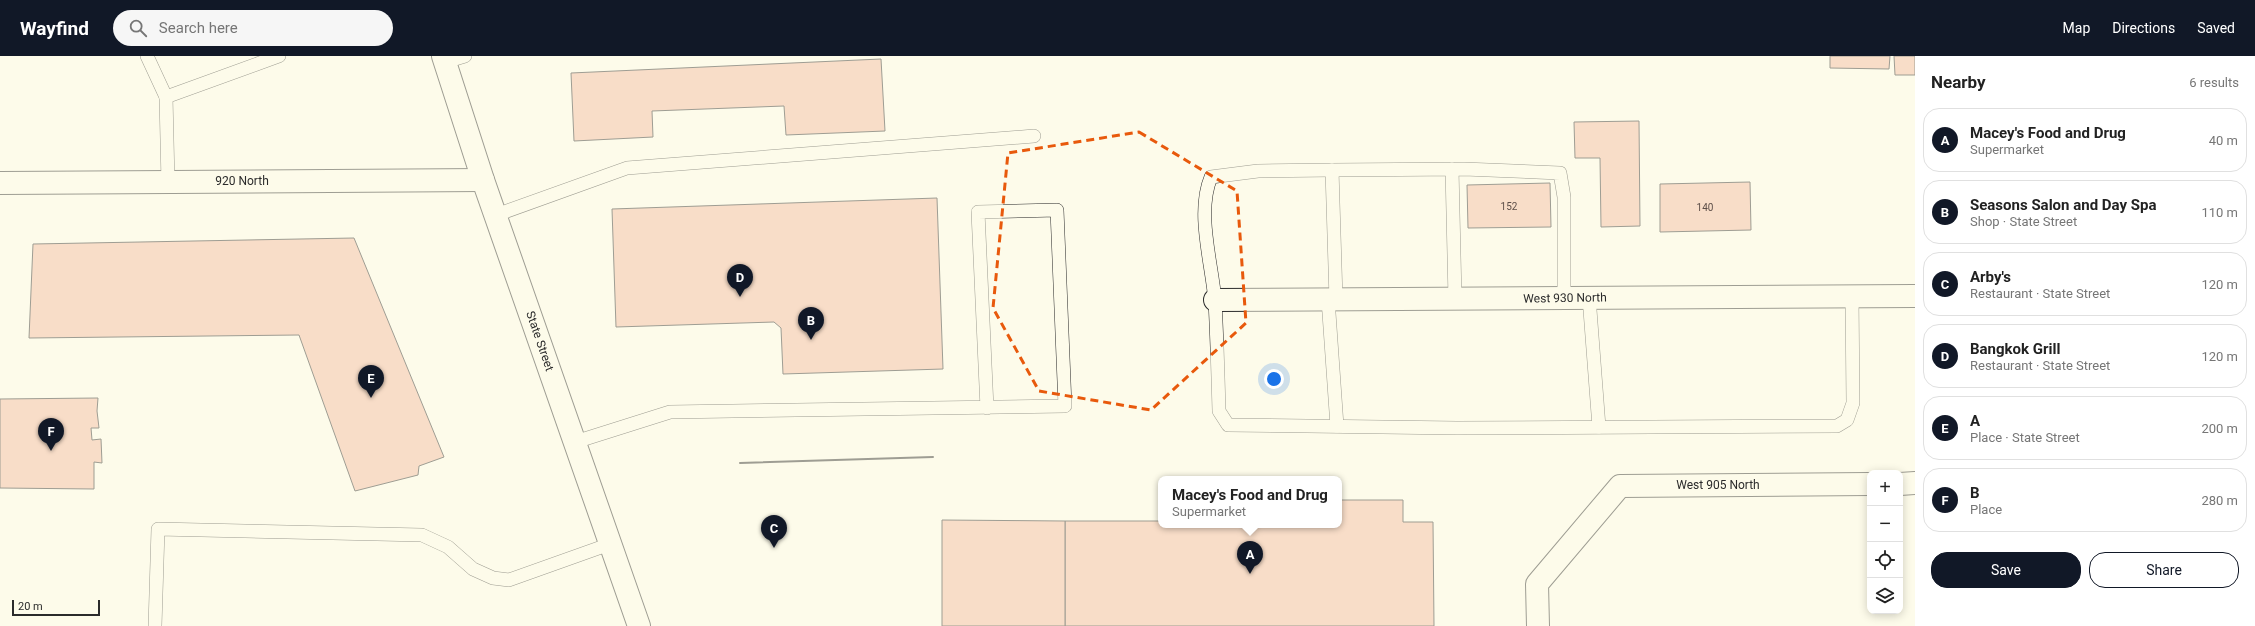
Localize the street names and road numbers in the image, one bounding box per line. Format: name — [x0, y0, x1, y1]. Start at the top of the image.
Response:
street label: 920 North — [215, 174, 269, 188]
street label: West 930 North — [1523, 290, 1607, 306]
street label: State Street — [523, 309, 557, 373]
street label: West 905 North — [1676, 478, 1760, 492]

